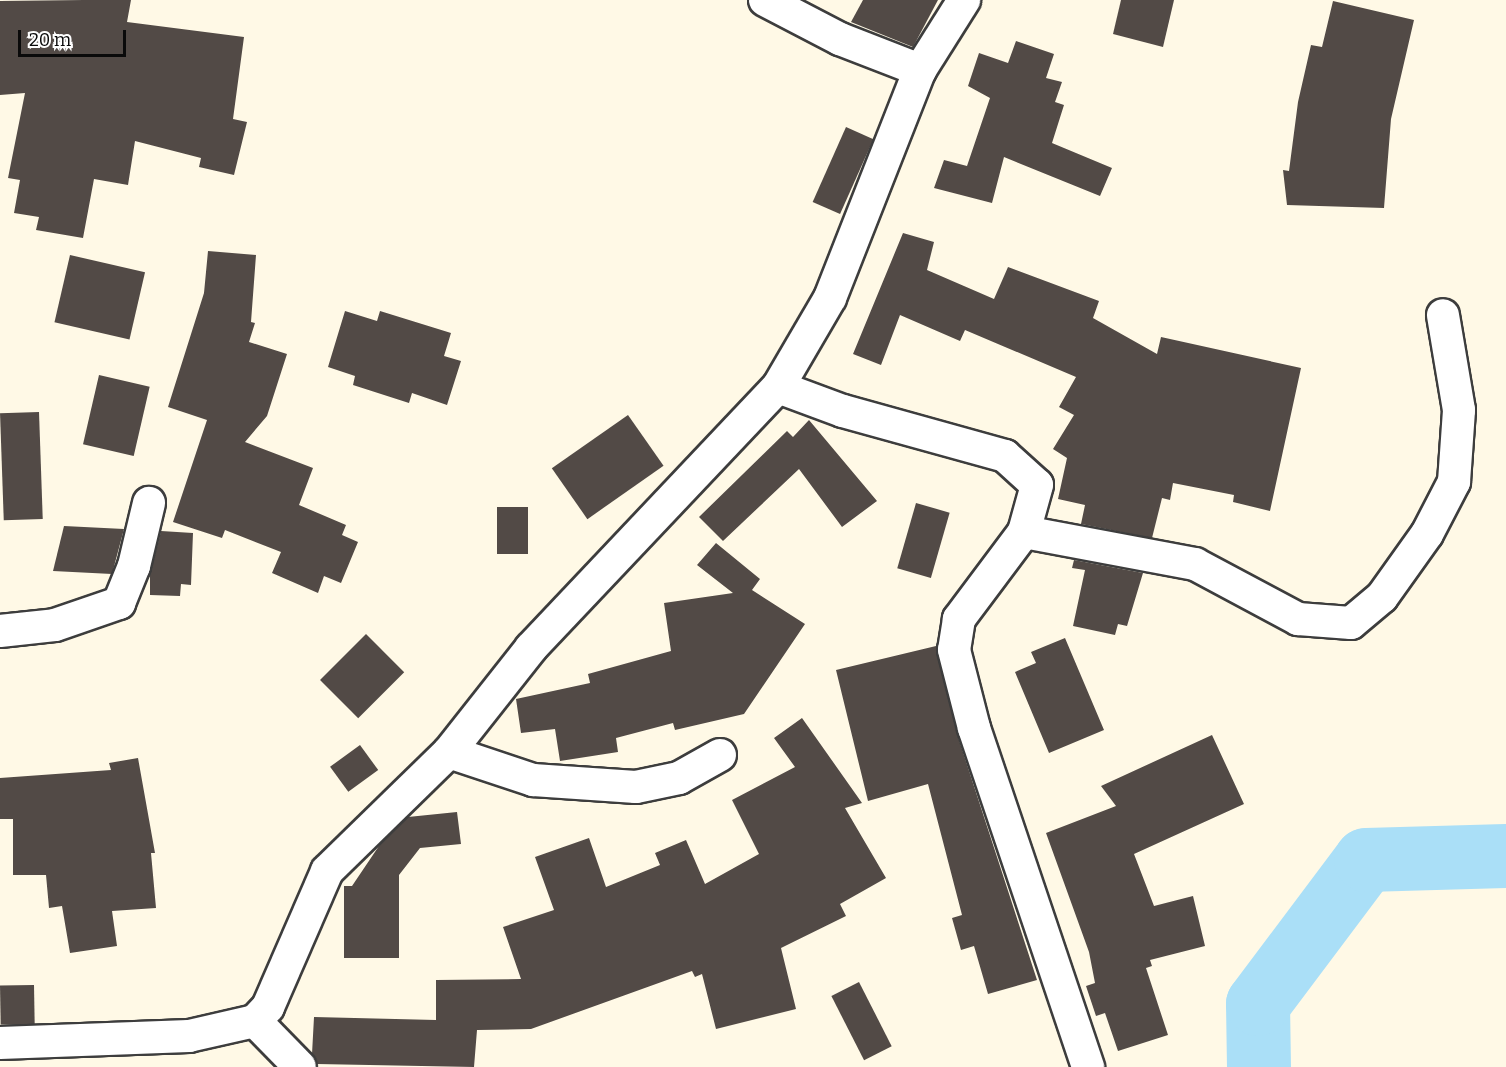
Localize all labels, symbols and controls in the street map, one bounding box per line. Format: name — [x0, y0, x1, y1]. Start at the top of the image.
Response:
scale bar — [21, 18, 129, 56]
text: 20 m — [29, 29, 71, 51]

